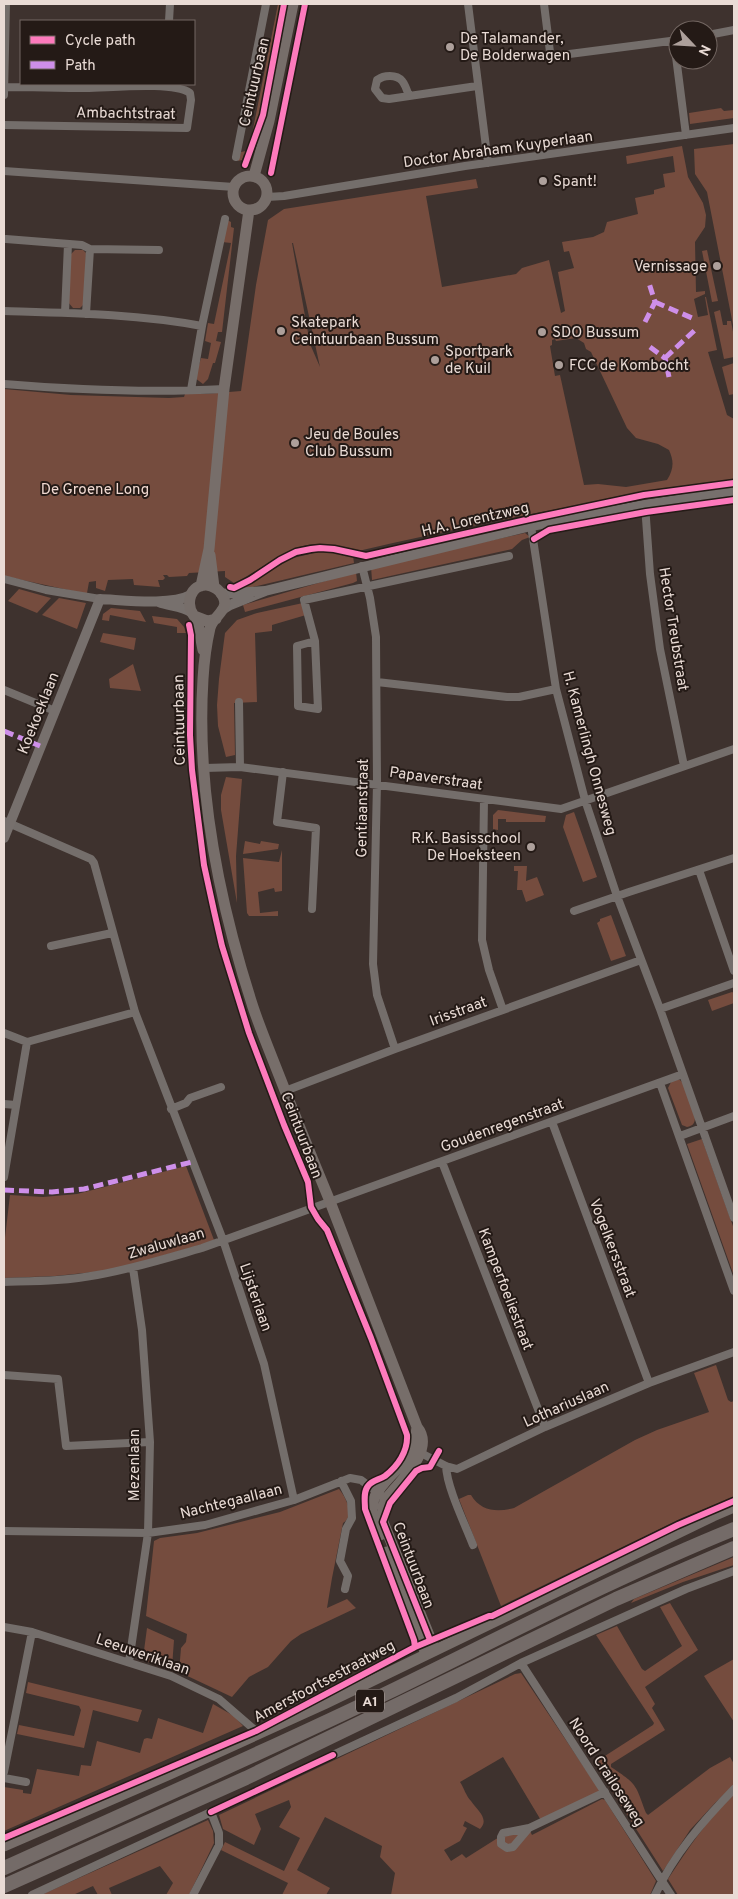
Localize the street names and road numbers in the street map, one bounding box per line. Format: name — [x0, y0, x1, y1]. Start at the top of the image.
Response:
street label: Ceintuurbaan — [236, 36, 275, 129]
street label: Ambachtstraat — [76, 104, 176, 125]
street label: Doctor Abraham Kuyperlaan — [402, 128, 594, 173]
street label: H.A. Lorentzweg — [420, 499, 531, 542]
street label: Hector Treubstraat — [653, 566, 692, 693]
street label: H. Kamerlingh Onnesweg — [557, 669, 620, 838]
street label: Koekoeklaan — [14, 670, 64, 757]
street label: Ceintuurbaan — [170, 674, 191, 766]
street label: Gentiaanstraat — [353, 758, 374, 858]
street label: Papaverstraat — [388, 764, 484, 795]
street label: Irisstraat — [427, 993, 490, 1032]
street label: Ceintuurbaan — [275, 1090, 326, 1181]
street label: Goudenregenstraat — [438, 1095, 567, 1158]
street label: Vogelkersstraat — [584, 1196, 639, 1301]
street label: Zwaluwlaan — [126, 1224, 207, 1264]
street label: Kamperfoeliestraat — [473, 1226, 537, 1353]
street label: Lijsterlaan — [234, 1261, 275, 1334]
street label: Lothariuslaan — [521, 1378, 613, 1433]
street label: Mezenlaan — [126, 1429, 145, 1501]
street label: Nachtegaallaan — [178, 1481, 284, 1524]
street label: Ceintuurbaan — [387, 1520, 438, 1611]
street label: Leeuweriklaan — [93, 1630, 192, 1680]
street label: Amersfoortsestraatweg — [251, 1637, 399, 1728]
road number: A1 — [356, 1690, 384, 1712]
street label: Noord Crailoseweg — [563, 1715, 648, 1831]

